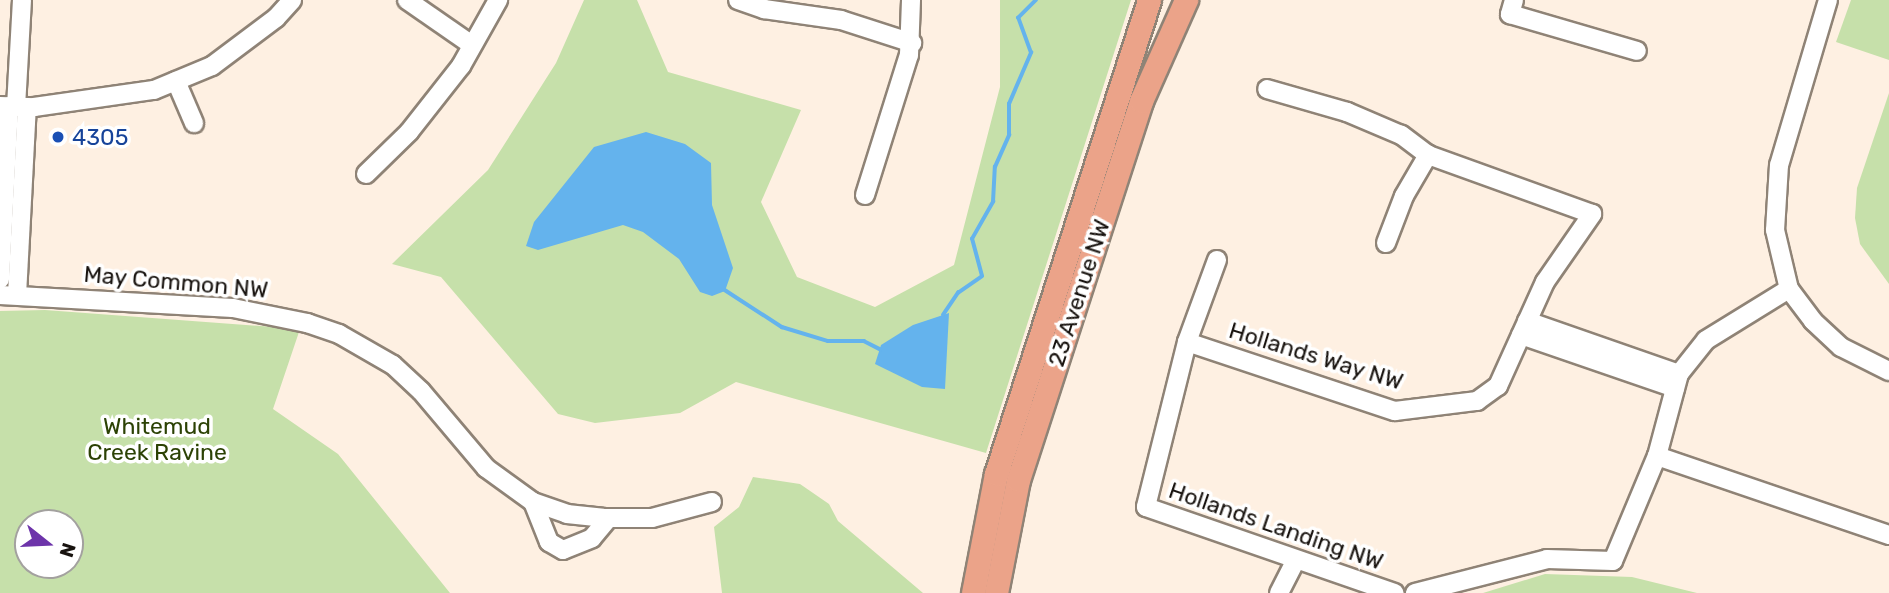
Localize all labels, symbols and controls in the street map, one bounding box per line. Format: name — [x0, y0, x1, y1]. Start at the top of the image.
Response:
place label: 4305 — [72, 123, 128, 151]
marker: 4305 — [50, 129, 66, 145]
street label: 23 Avenue NW — [1042, 216, 1116, 370]
street label: May Common NW — [82, 260, 270, 304]
street label: Hollands Way NW — [1225, 316, 1407, 396]
park label: Whitemud Creek Ravine — [87, 412, 227, 466]
street label: Hollands Landing NW — [1165, 476, 1387, 576]
north arrow — [14, 509, 84, 579]
text: N — [54, 540, 81, 560]

